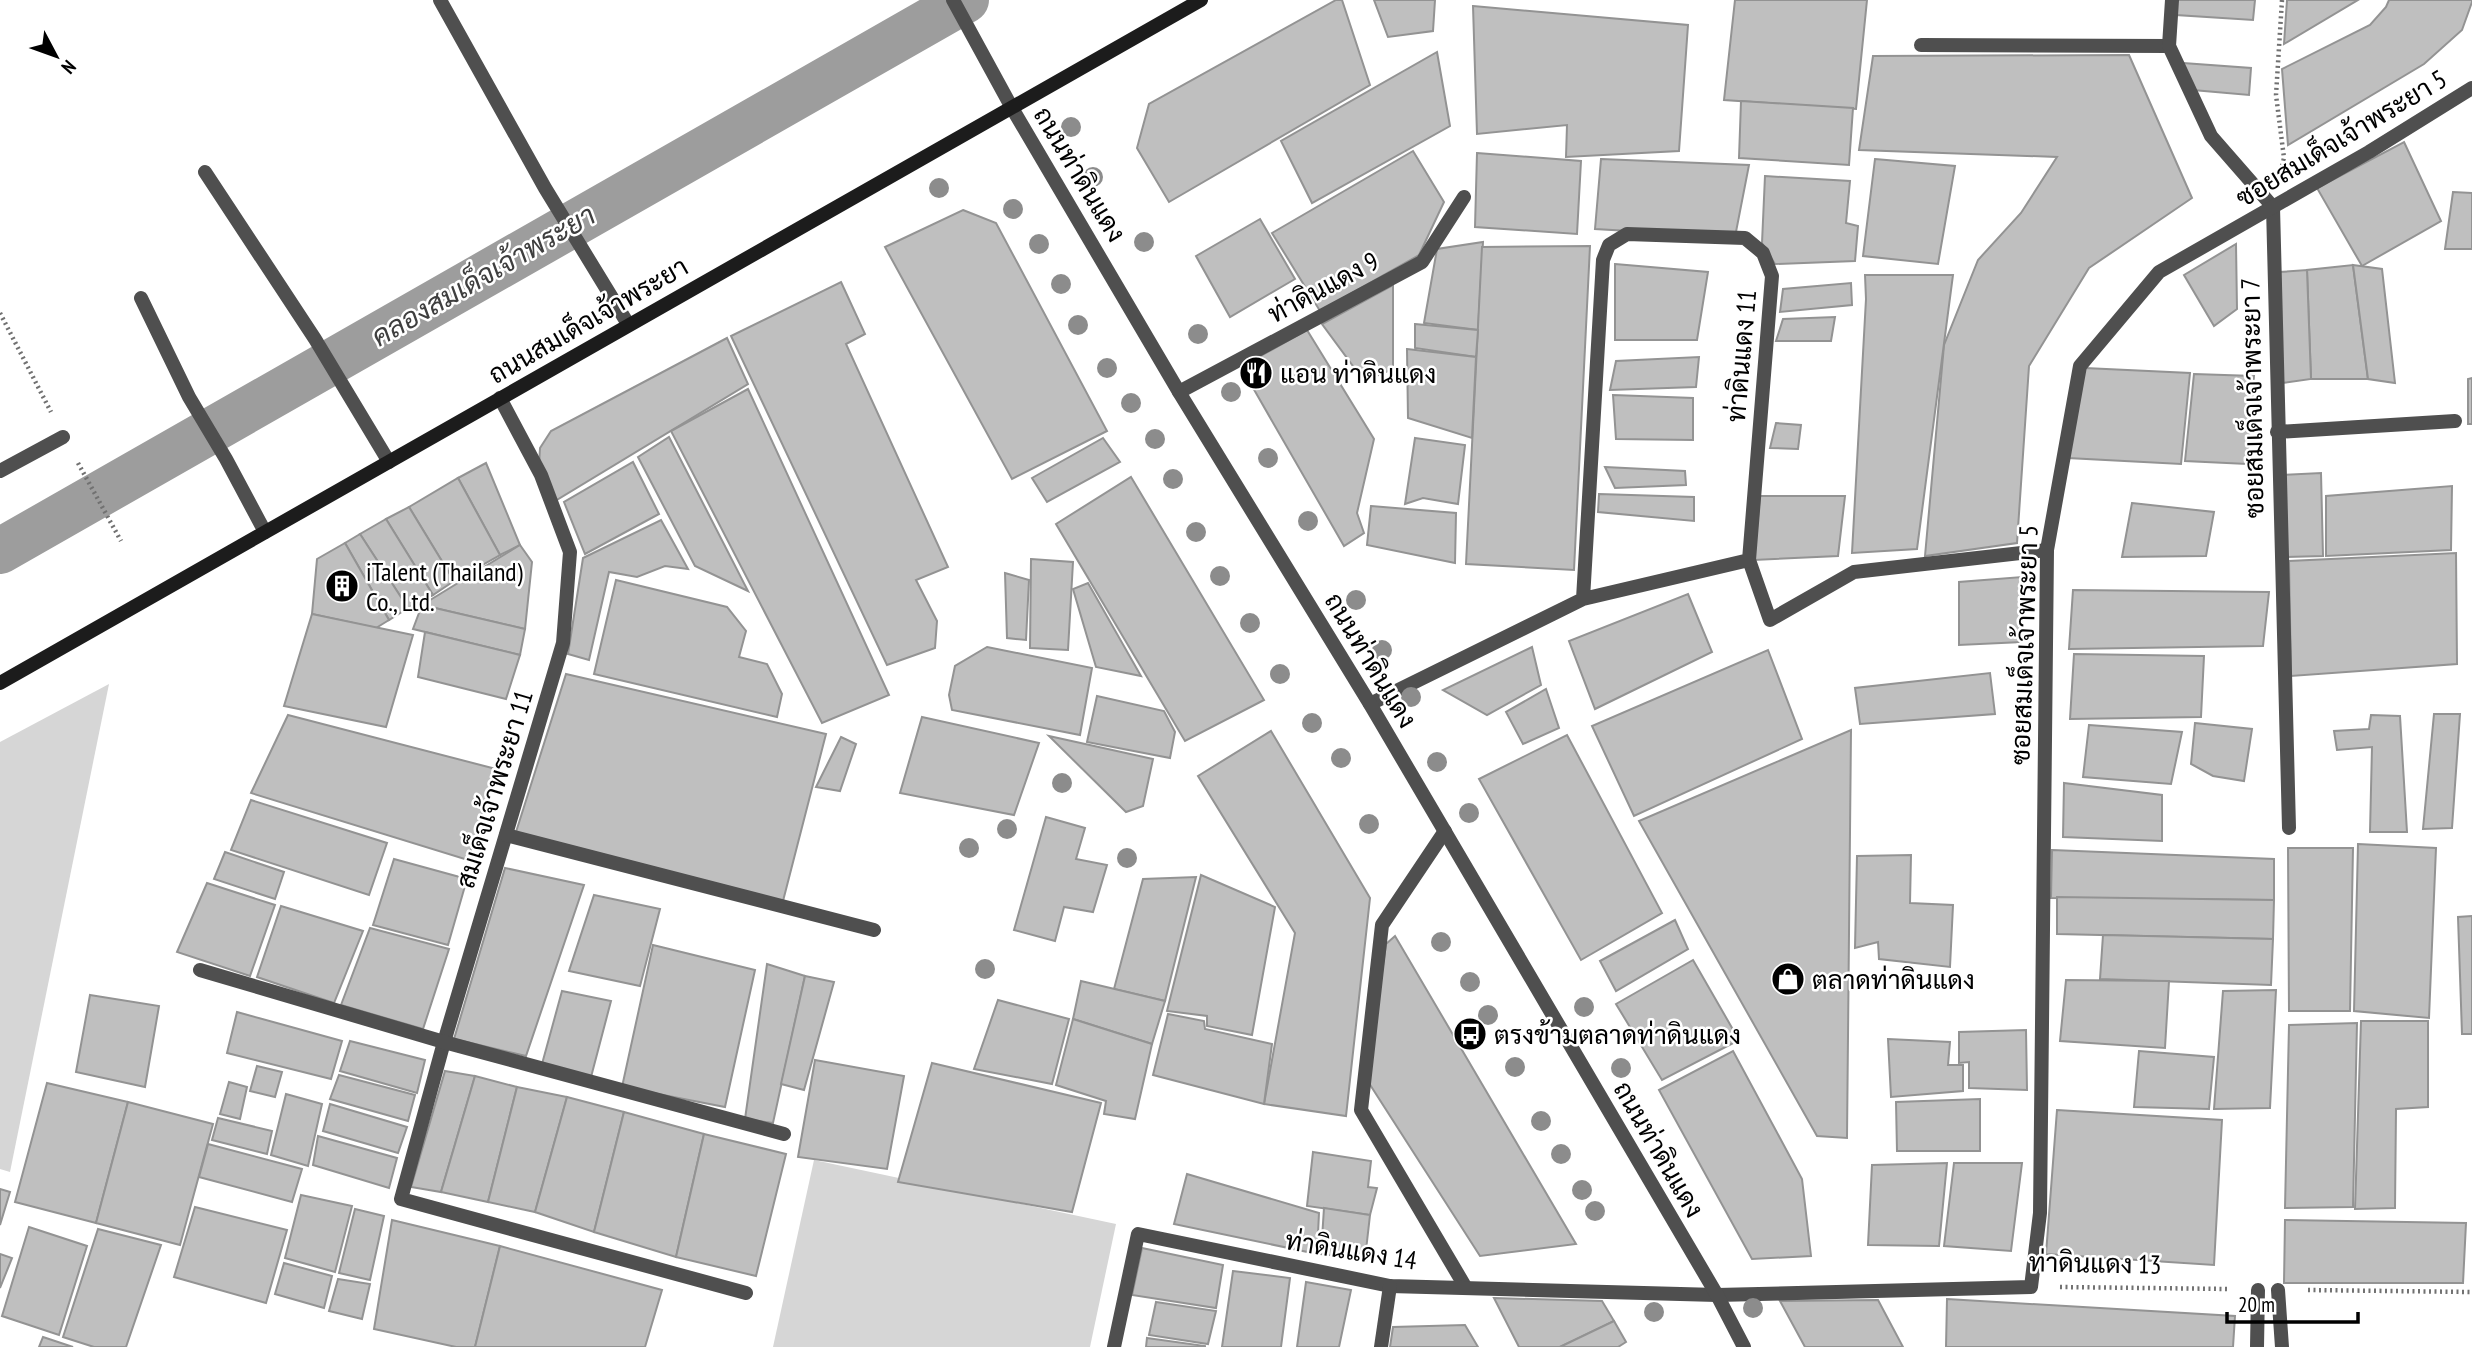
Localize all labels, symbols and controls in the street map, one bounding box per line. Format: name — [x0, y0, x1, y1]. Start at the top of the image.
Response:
north arrow — [21, 21, 91, 91]
text: N — [56, 55, 81, 79]
street label: ซอยสมเด็จเจ้าพระยา 5 — [2229, 61, 2452, 214]
street label: ถนนท่าดินแดง — [1027, 100, 1133, 248]
water label: คลองสมเด็จเจ้าพระยา — [364, 195, 602, 354]
street label: ท่าดินแดง 9 — [1262, 244, 1384, 330]
street label: ถนนสมเด็จเจ้าพระยา — [482, 249, 694, 391]
street label: ซอยสมเด็จเจ้าพระยา 7 — [2232, 278, 2271, 518]
street label: ท่าดินแดง 11 — [1719, 288, 1763, 424]
restaurant icon: แอน ท่าดินแดง — [1237, 354, 1275, 392]
place label: แอน ท่าดินแดง — [1280, 357, 1436, 390]
street label: ซอยสมเด็จเจ้าพระยา 5 — [2002, 524, 2045, 766]
place label: iTalent (Thailand) Co., Ltd. — [366, 555, 523, 618]
building icon: iTalent (Thailand) Co., Ltd. — [323, 567, 361, 605]
street label: ถนนท่าดินแดง — [1318, 586, 1424, 734]
street label: สมเด็จเจ้าพระยา 11 — [447, 686, 540, 892]
shop icon: ตลาดท่าดินแดง — [1769, 960, 1807, 998]
place label: ตลาดท่าดินแดง — [1812, 963, 1975, 996]
bus stop icon: ตรงข้ามตลาดท่าดินแดง — [1451, 1015, 1489, 1053]
place label: ตรงข้ามตลาดท่าดินแดง — [1494, 1018, 1741, 1051]
street label: ถนนท่าดินแดง — [1607, 1075, 1711, 1223]
street label: ท่าดินแดง 14 — [1283, 1223, 1419, 1277]
street label: ท่าดินแดง 13 — [2028, 1245, 2162, 1281]
scale bar — [2227, 1280, 2358, 1324]
text: 20 m — [2238, 1291, 2275, 1318]

